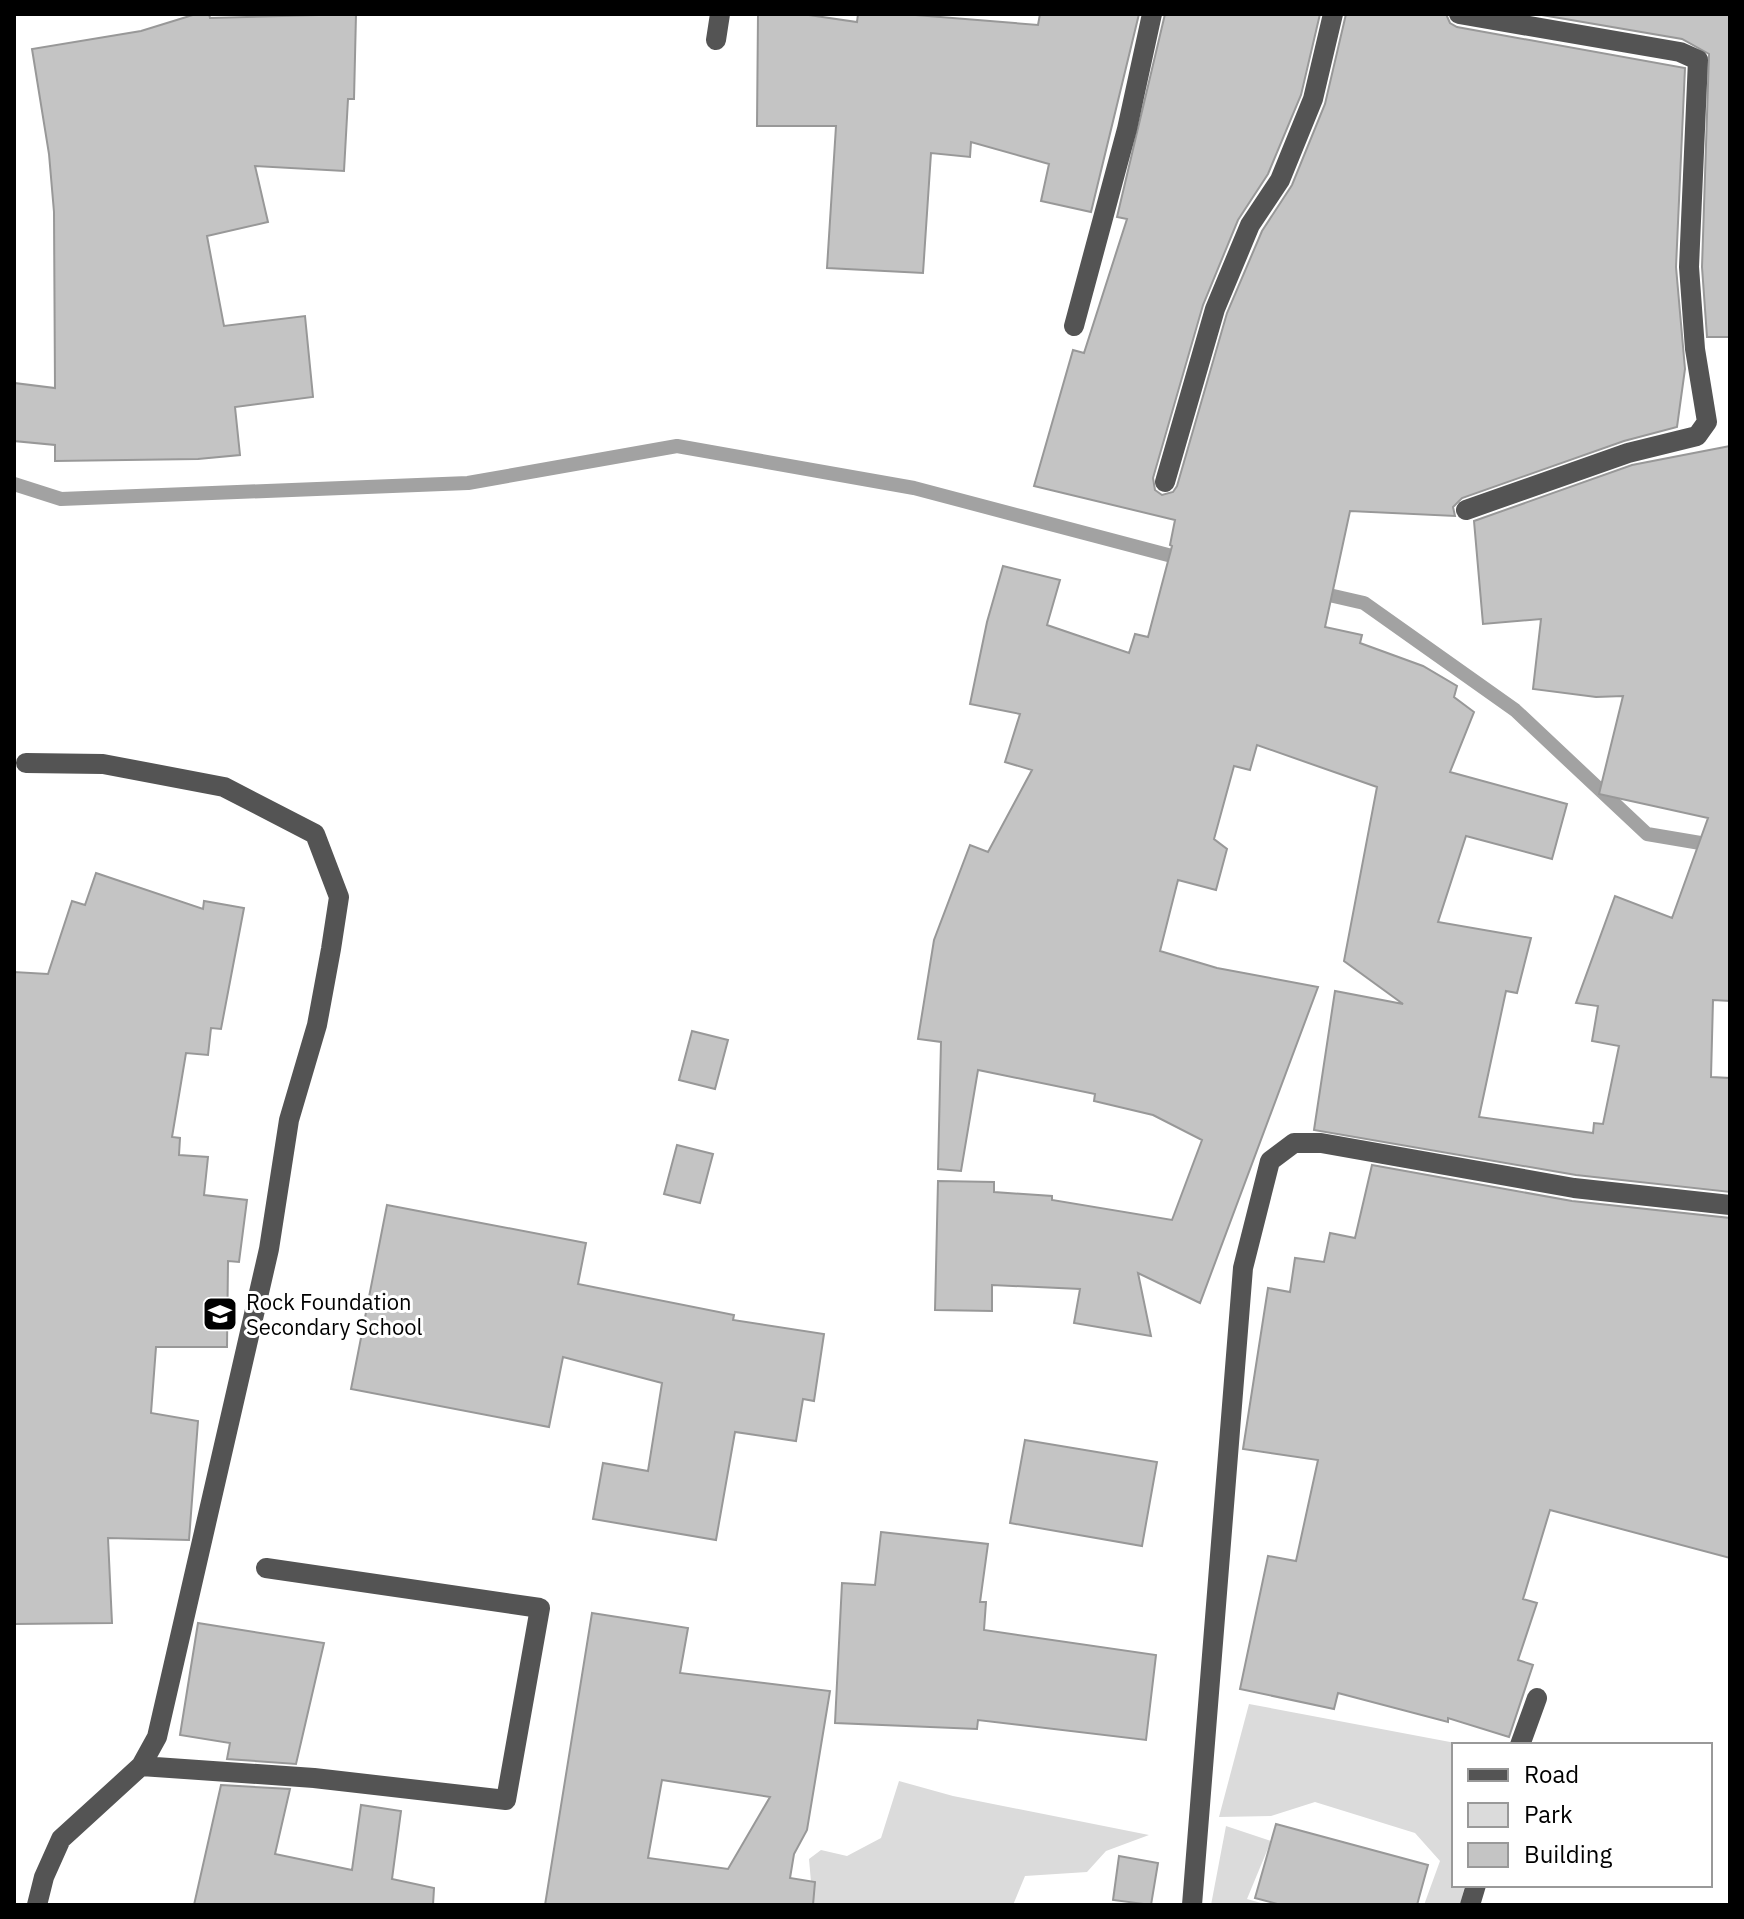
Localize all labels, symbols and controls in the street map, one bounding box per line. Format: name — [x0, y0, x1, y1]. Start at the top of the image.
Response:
place label: Rock Foundation Secondary School — [246, 1287, 423, 1341]
school or university icon: Rock Foundation Secondary School — [201, 1295, 239, 1333]
legend — [1452, 1743, 1712, 1887]
text: Road — [1524, 1758, 1579, 1790]
text: Park — [1524, 1798, 1573, 1830]
text: Building — [1524, 1838, 1612, 1870]

